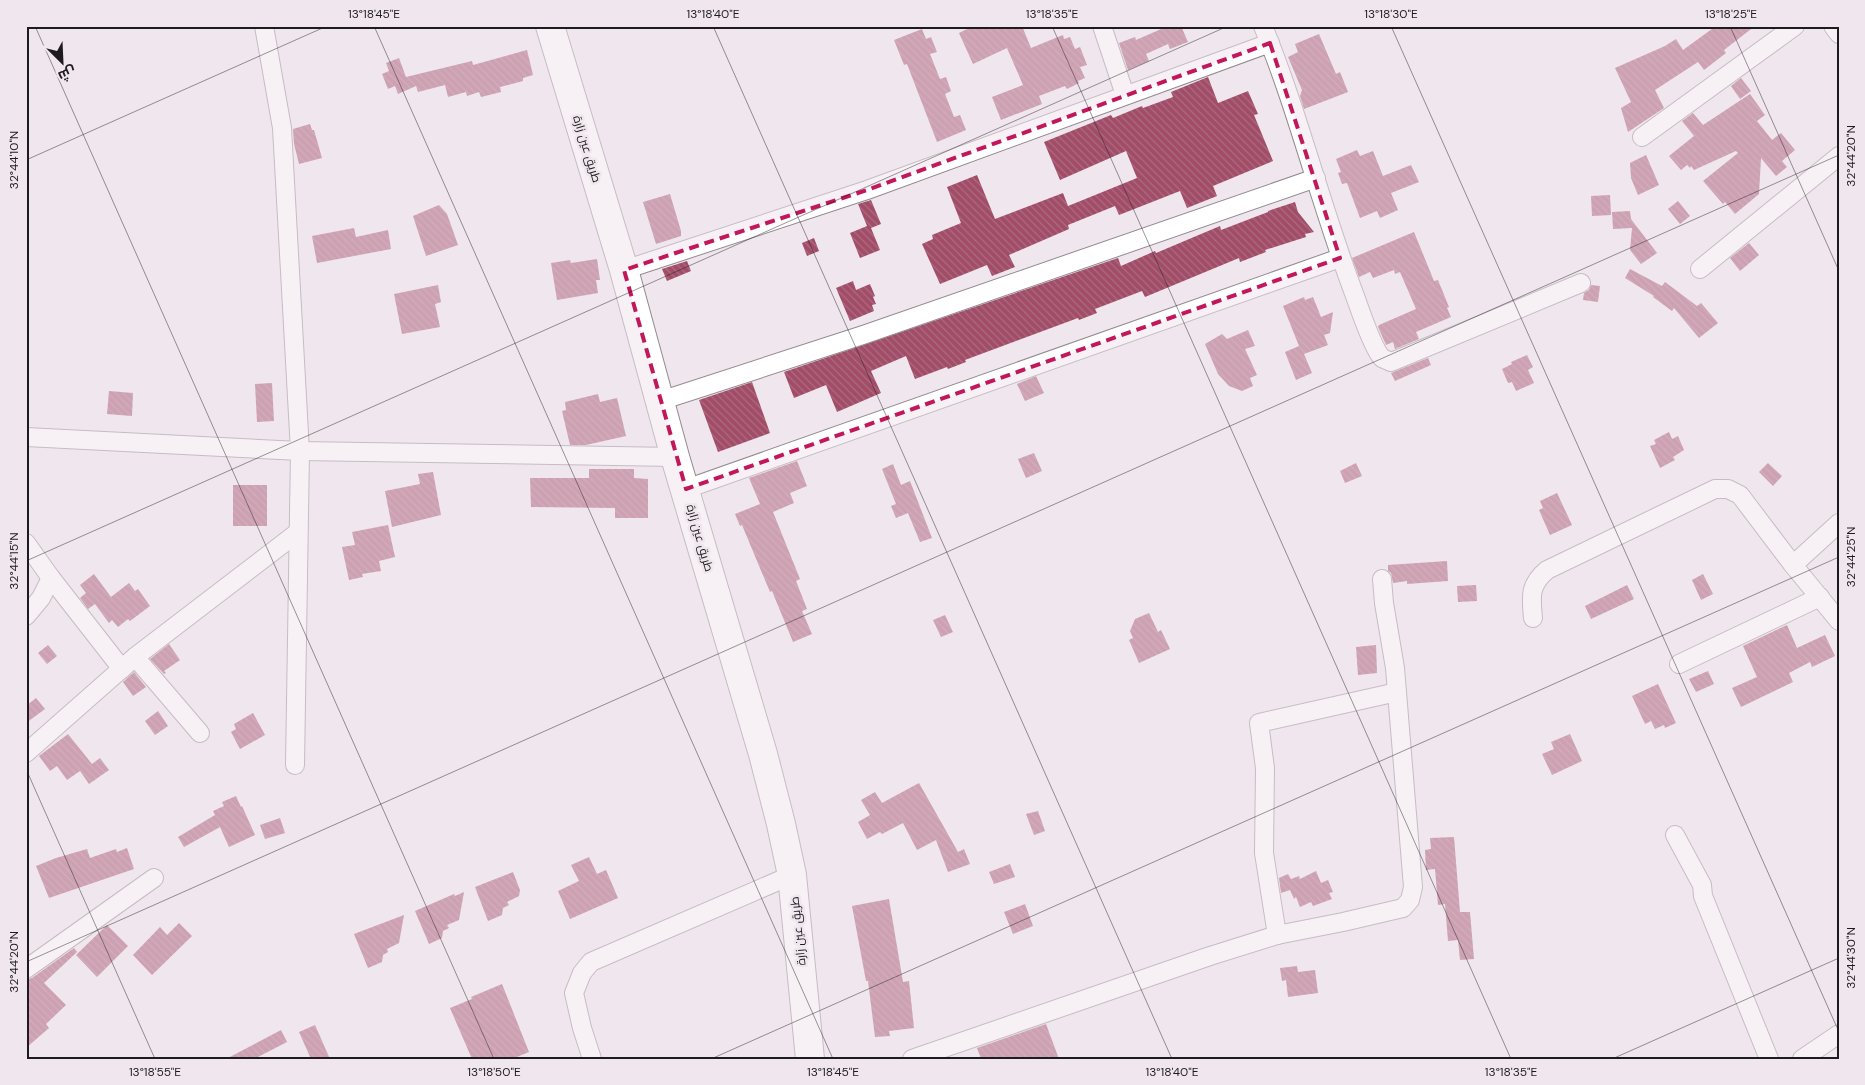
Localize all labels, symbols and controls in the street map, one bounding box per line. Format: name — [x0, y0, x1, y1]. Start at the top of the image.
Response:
text: 13°18'45"E — [348, 6, 400, 22]
text: 13°18'40"E — [686, 6, 740, 22]
text: 13°18'35"E — [1026, 6, 1078, 22]
text: 13°18'30"E — [1364, 6, 1418, 22]
text: 13°18'25"E — [1705, 6, 1757, 22]
north arrow — [38, 38, 88, 88]
text: ش — [55, 62, 79, 86]
street label: طريق عين زارة — [569, 113, 605, 185]
text: 32°44'20"N — [1843, 125, 1859, 187]
text: 32°44'10"N — [6, 131, 22, 189]
street label: طريق عين زارة — [683, 502, 717, 574]
text: 32°44'25"N — [1843, 527, 1859, 587]
text: 32°44'15"N — [6, 532, 22, 590]
street label: طريق عين زارة — [786, 896, 810, 966]
text: 32°44'30"N — [1843, 927, 1859, 989]
text: 32°44'20"N — [6, 931, 22, 993]
text: 13°18'55"E — [129, 1064, 181, 1080]
text: 13°18'50"E — [467, 1064, 521, 1080]
text: 13°18'45"E — [807, 1064, 859, 1080]
text: 13°18'40"E — [1145, 1064, 1199, 1080]
text: 13°18'35"E — [1485, 1064, 1537, 1080]

